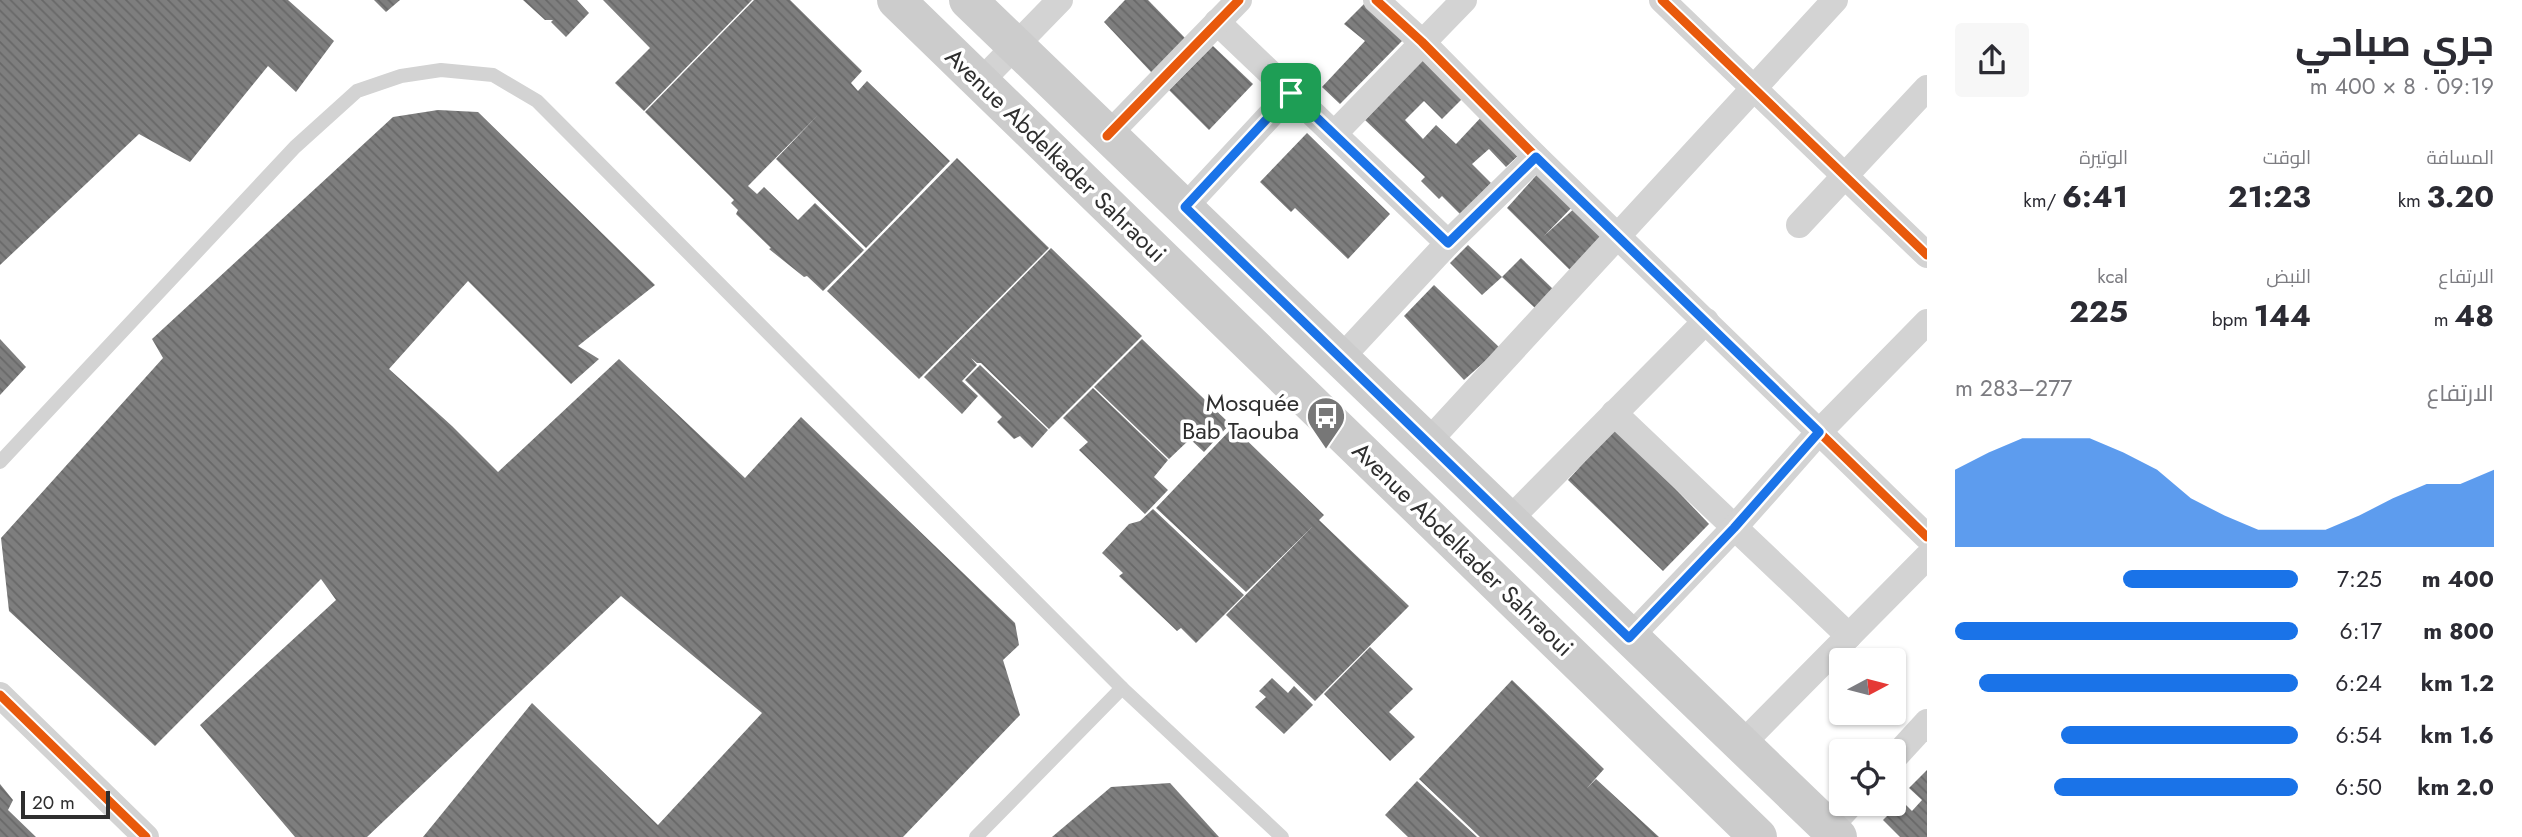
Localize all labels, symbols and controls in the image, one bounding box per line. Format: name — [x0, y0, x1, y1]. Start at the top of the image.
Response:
text: جري صباحي — [2295, 15, 2494, 70]
button: share — [1955, 23, 2029, 97]
street label: Avenue Abdelkader Sahraoui — [938, 40, 1174, 270]
pin — [1261, 63, 1321, 123]
text: 09:19 · 8 × 400 m — [2310, 69, 2494, 103]
icon: arrive — [1272, 74, 1310, 112]
text: الوتيرة — [2079, 144, 2128, 171]
text: الوقت — [2263, 144, 2311, 171]
text: المسافة — [2426, 144, 2494, 171]
text: 6:41 — [2062, 175, 2128, 218]
text: 21:23 — [2228, 175, 2311, 218]
text: 3.20 — [2427, 175, 2494, 218]
text: /km — [2023, 187, 2062, 214]
text: km — [2398, 187, 2427, 214]
text: kcal — [2097, 263, 2128, 290]
text: النبض — [2266, 263, 2311, 290]
text: الارتفاع — [2438, 263, 2494, 290]
text: 225 — [2069, 290, 2128, 333]
text: 144 — [2254, 294, 2311, 337]
text: 48 — [2454, 294, 2494, 337]
text: bpm — [2212, 306, 2254, 333]
text: m — [2434, 306, 2454, 333]
text: 277–283 m — [1955, 371, 2072, 405]
text: الارتفاع — [2427, 376, 2494, 410]
place label: Mosquée Bab Taouba — [1182, 385, 1299, 448]
bus stop icon: Mosquée Bab Taouba — [1305, 395, 1347, 450]
street label: Avenue Abdelkader Sahraoui — [1345, 434, 1581, 664]
text: 7:25 — [2337, 562, 2382, 596]
text: 400 m — [2422, 562, 2494, 596]
text: 6:17 — [2339, 614, 2382, 648]
text: 800 m — [2423, 614, 2494, 648]
north arrow — [1829, 648, 1906, 724]
map controls — [1829, 648, 1906, 816]
text: 6:24 — [2335, 666, 2382, 700]
text: 1.2 km — [2421, 666, 2494, 700]
text: 6:54 — [2335, 718, 2382, 752]
text: 1.6 km — [2420, 718, 2494, 752]
button: locate — [1829, 739, 1906, 816]
text: 6:50 — [2335, 770, 2382, 804]
text: 2.0 km — [2417, 770, 2494, 804]
scale bar — [21, 788, 110, 820]
text: 20 m — [32, 789, 75, 816]

